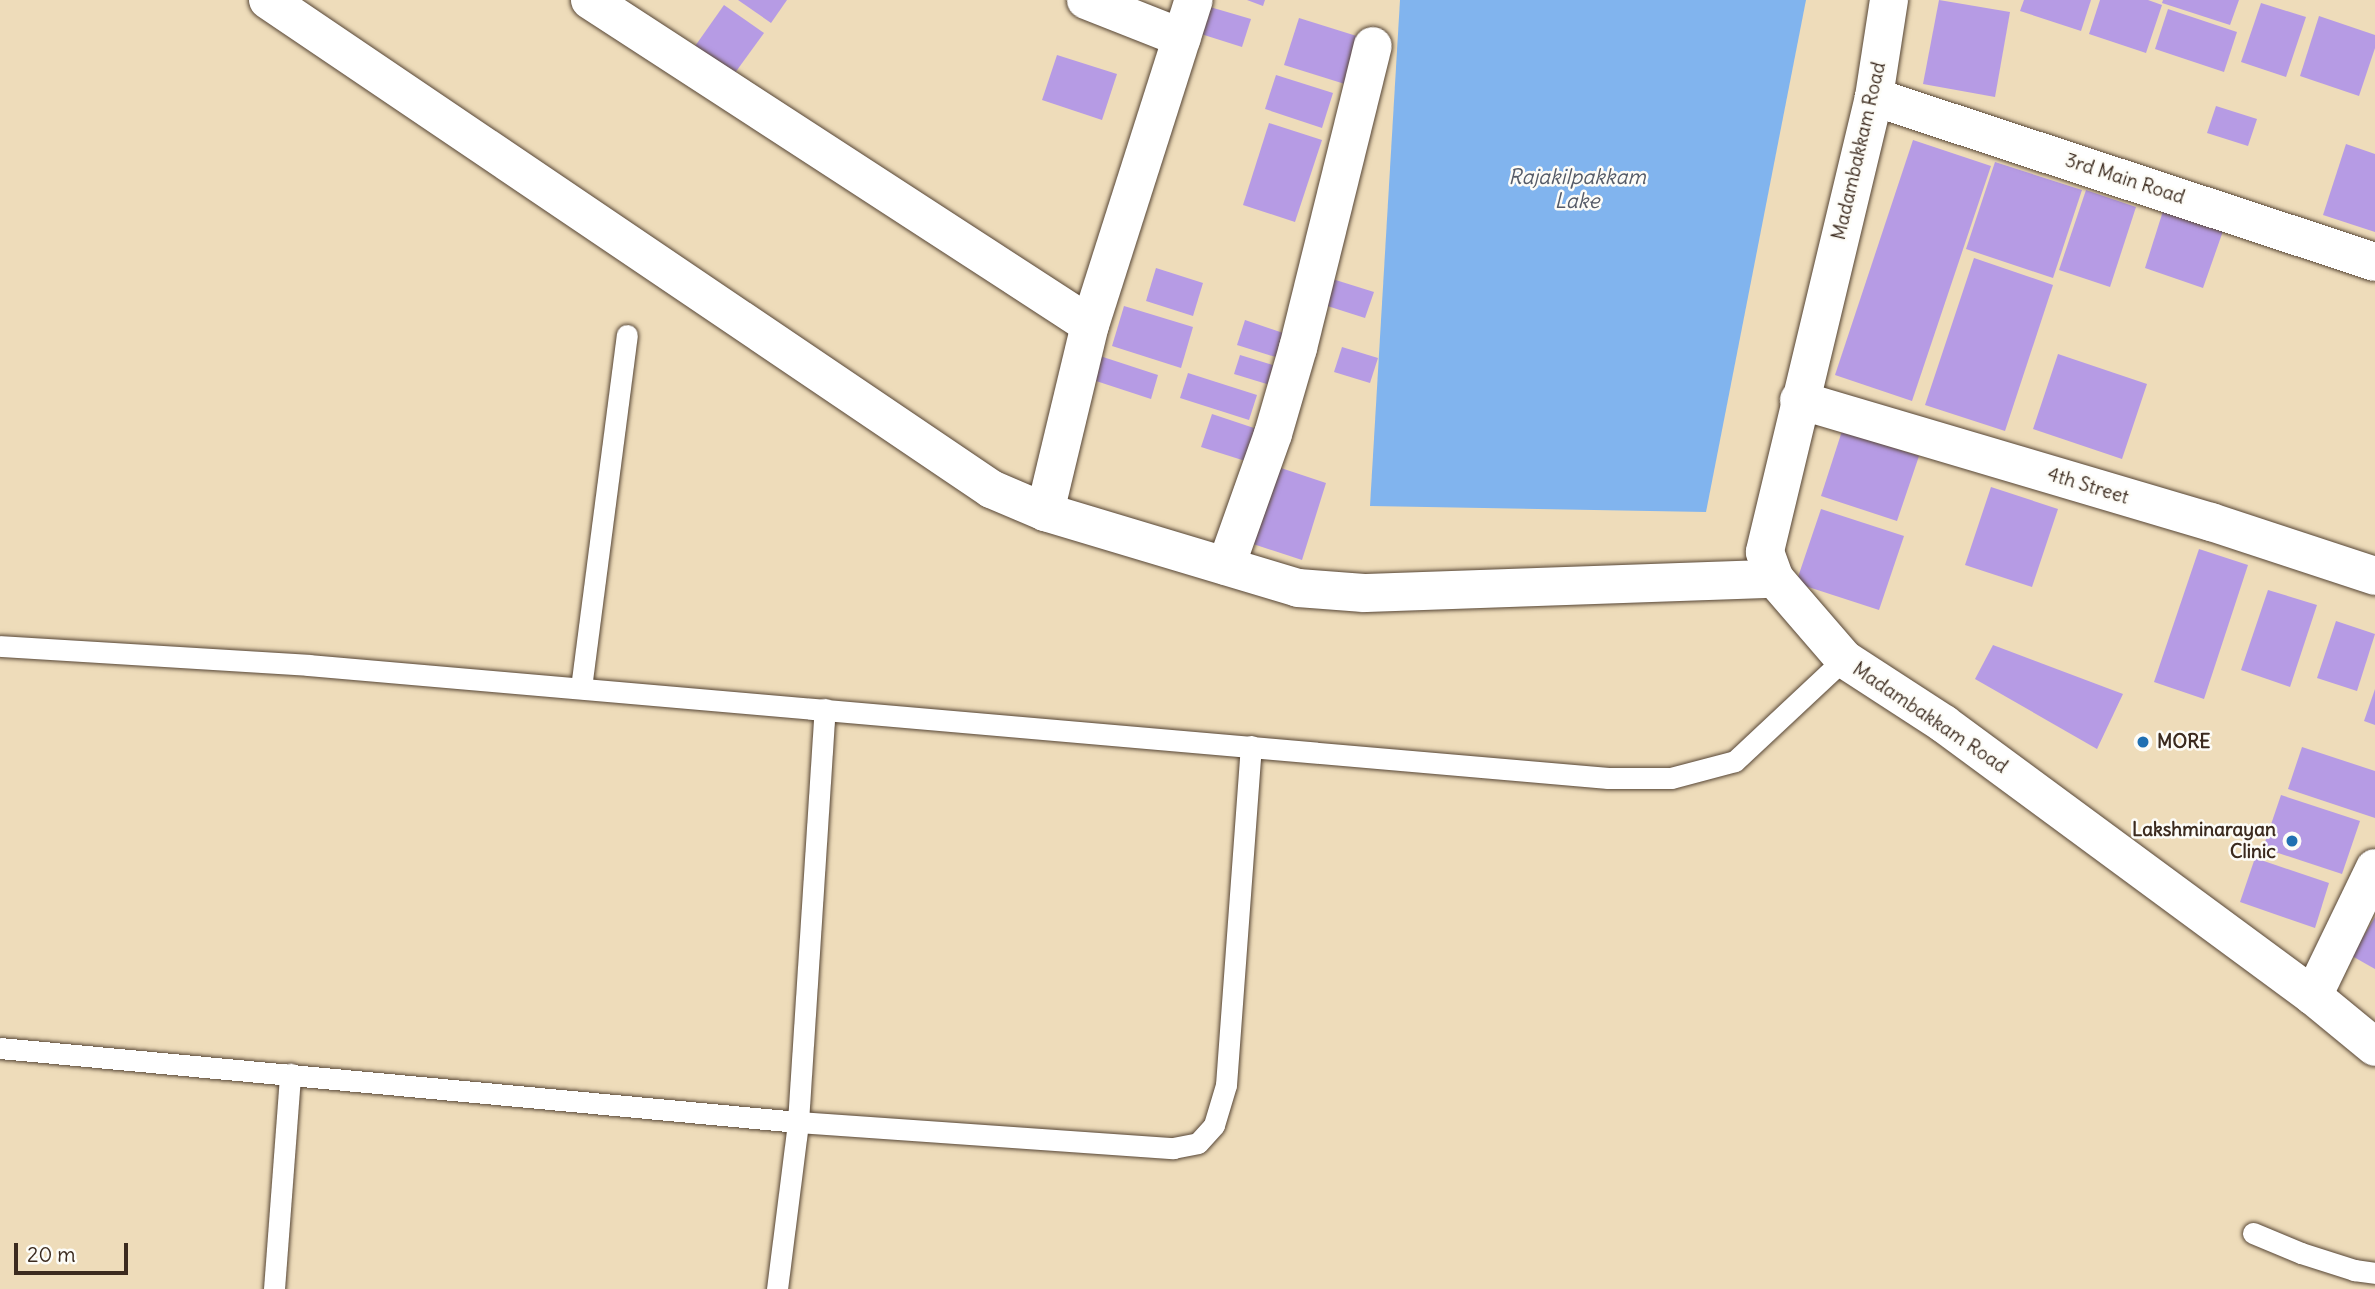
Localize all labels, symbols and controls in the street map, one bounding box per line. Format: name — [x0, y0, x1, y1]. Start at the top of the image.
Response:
street label: Madambakkam Road — [1827, 60, 1891, 242]
street label: 3rd Main Road — [2062, 149, 2188, 209]
water label: Rajakilpakkam Lake — [1508, 164, 1646, 214]
street label: 4th Street — [2045, 463, 2131, 509]
street label: Madambakkam Road — [1848, 658, 2012, 778]
place label: MORE — [2157, 731, 2210, 753]
marker: MORE — [2135, 734, 2151, 750]
place label: Lakshminarayan Clinic — [2132, 819, 2276, 863]
marker: Lakshminarayan Clinic — [2282, 831, 2302, 851]
scale bar — [18, 1230, 131, 1274]
text: 20 m — [27, 1241, 76, 1268]

